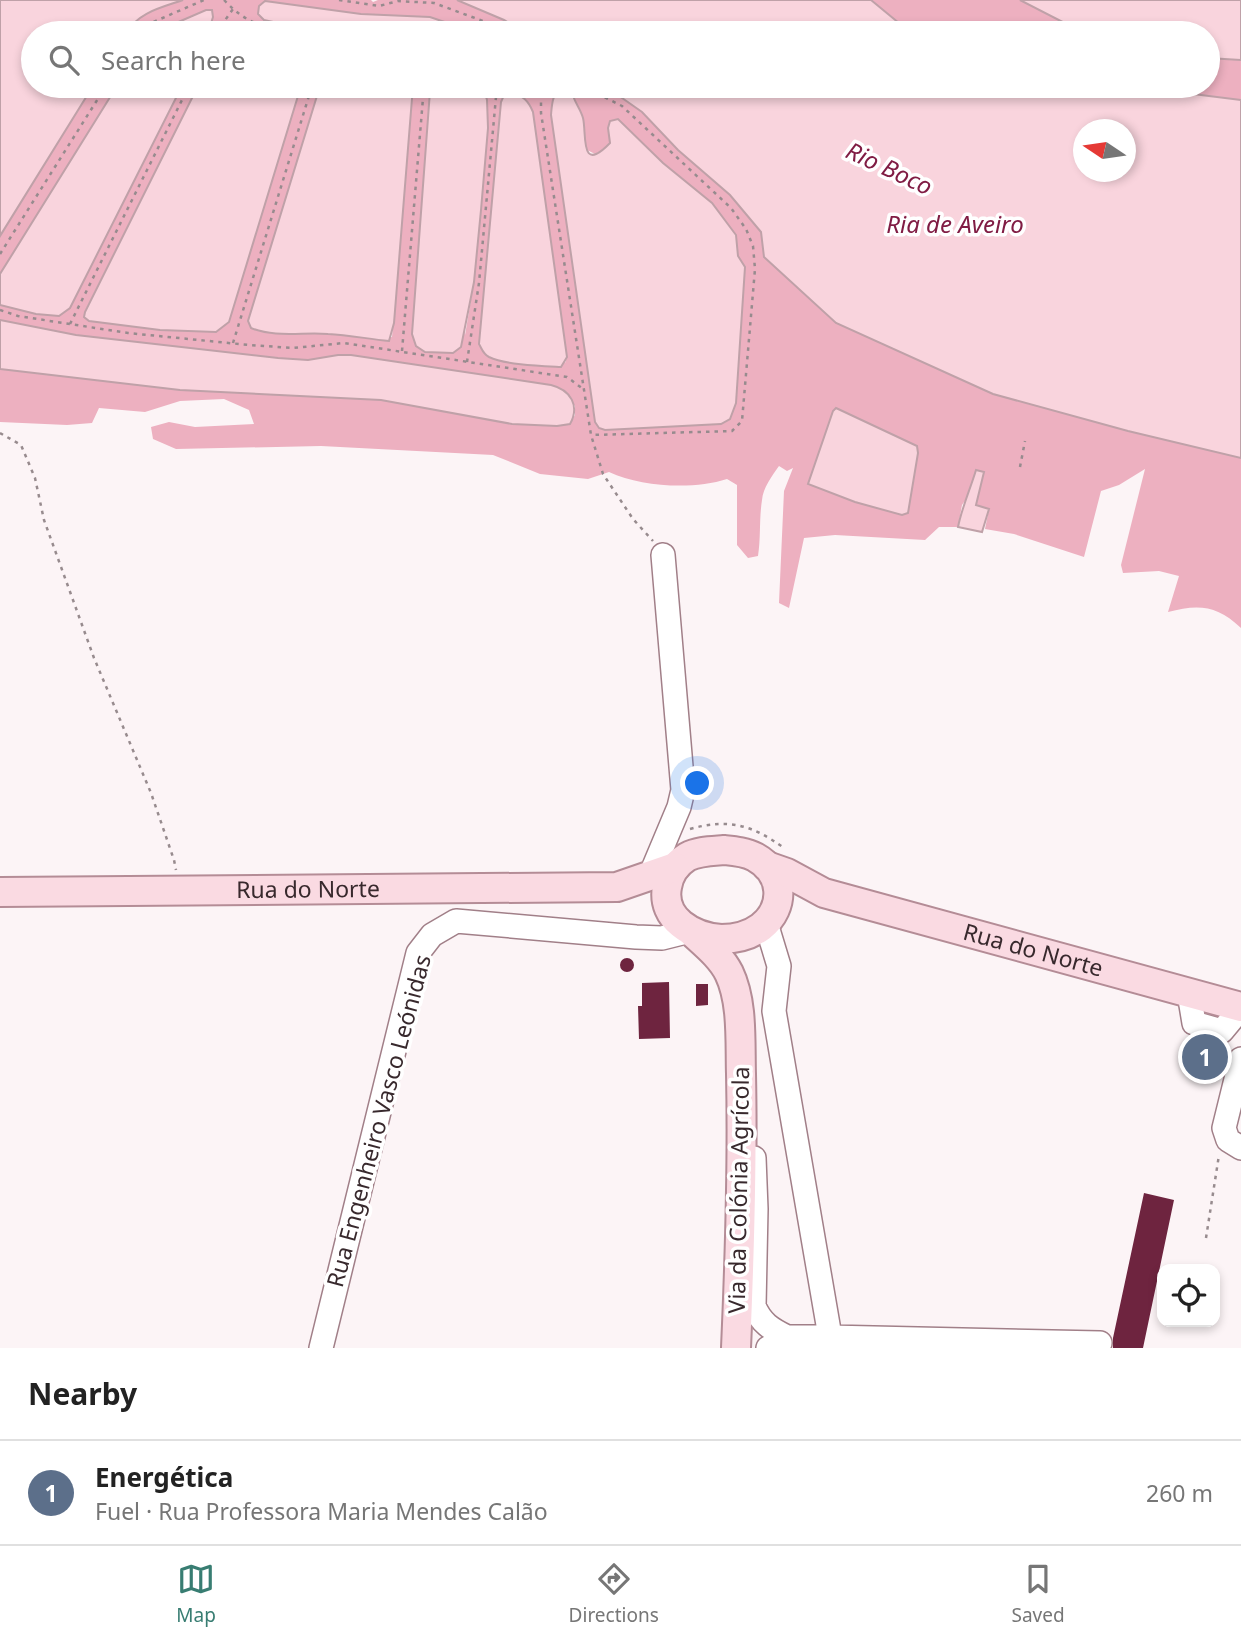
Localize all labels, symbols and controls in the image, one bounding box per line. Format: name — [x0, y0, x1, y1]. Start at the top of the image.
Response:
search box — [21, 21, 1220, 98]
icon: search — [45, 41, 83, 79]
text: Search here — [101, 42, 246, 78]
north arrow — [1073, 119, 1136, 182]
water label: Rio Boco — [841, 133, 938, 202]
water label: Ria de Aveiro — [886, 207, 1024, 240]
your location — [680, 766, 714, 800]
street label: Rua do Norte — [236, 872, 380, 905]
street label: Rua do Norte — [960, 915, 1107, 984]
street label: Rua Engenheiro Vasco Leónidas — [318, 951, 438, 1291]
pin: 1 — [1182, 1031, 1228, 1083]
street label: Via da Colónia Agrícola — [720, 1066, 756, 1314]
map controls — [1157, 1264, 1220, 1327]
button: locate — [1157, 1264, 1220, 1327]
text: Nearby — [28, 1373, 137, 1414]
text: Energética — [95, 1459, 233, 1495]
text: 1 — [44, 1477, 58, 1509]
text: 260 m — [1146, 1477, 1213, 1509]
text: Fuel · Rua Professora Maria Mendes Calão — [95, 1495, 548, 1527]
tab: Map — [176, 1560, 216, 1628]
tab: Directions — [569, 1560, 659, 1628]
tab: Saved — [1011, 1560, 1065, 1628]

